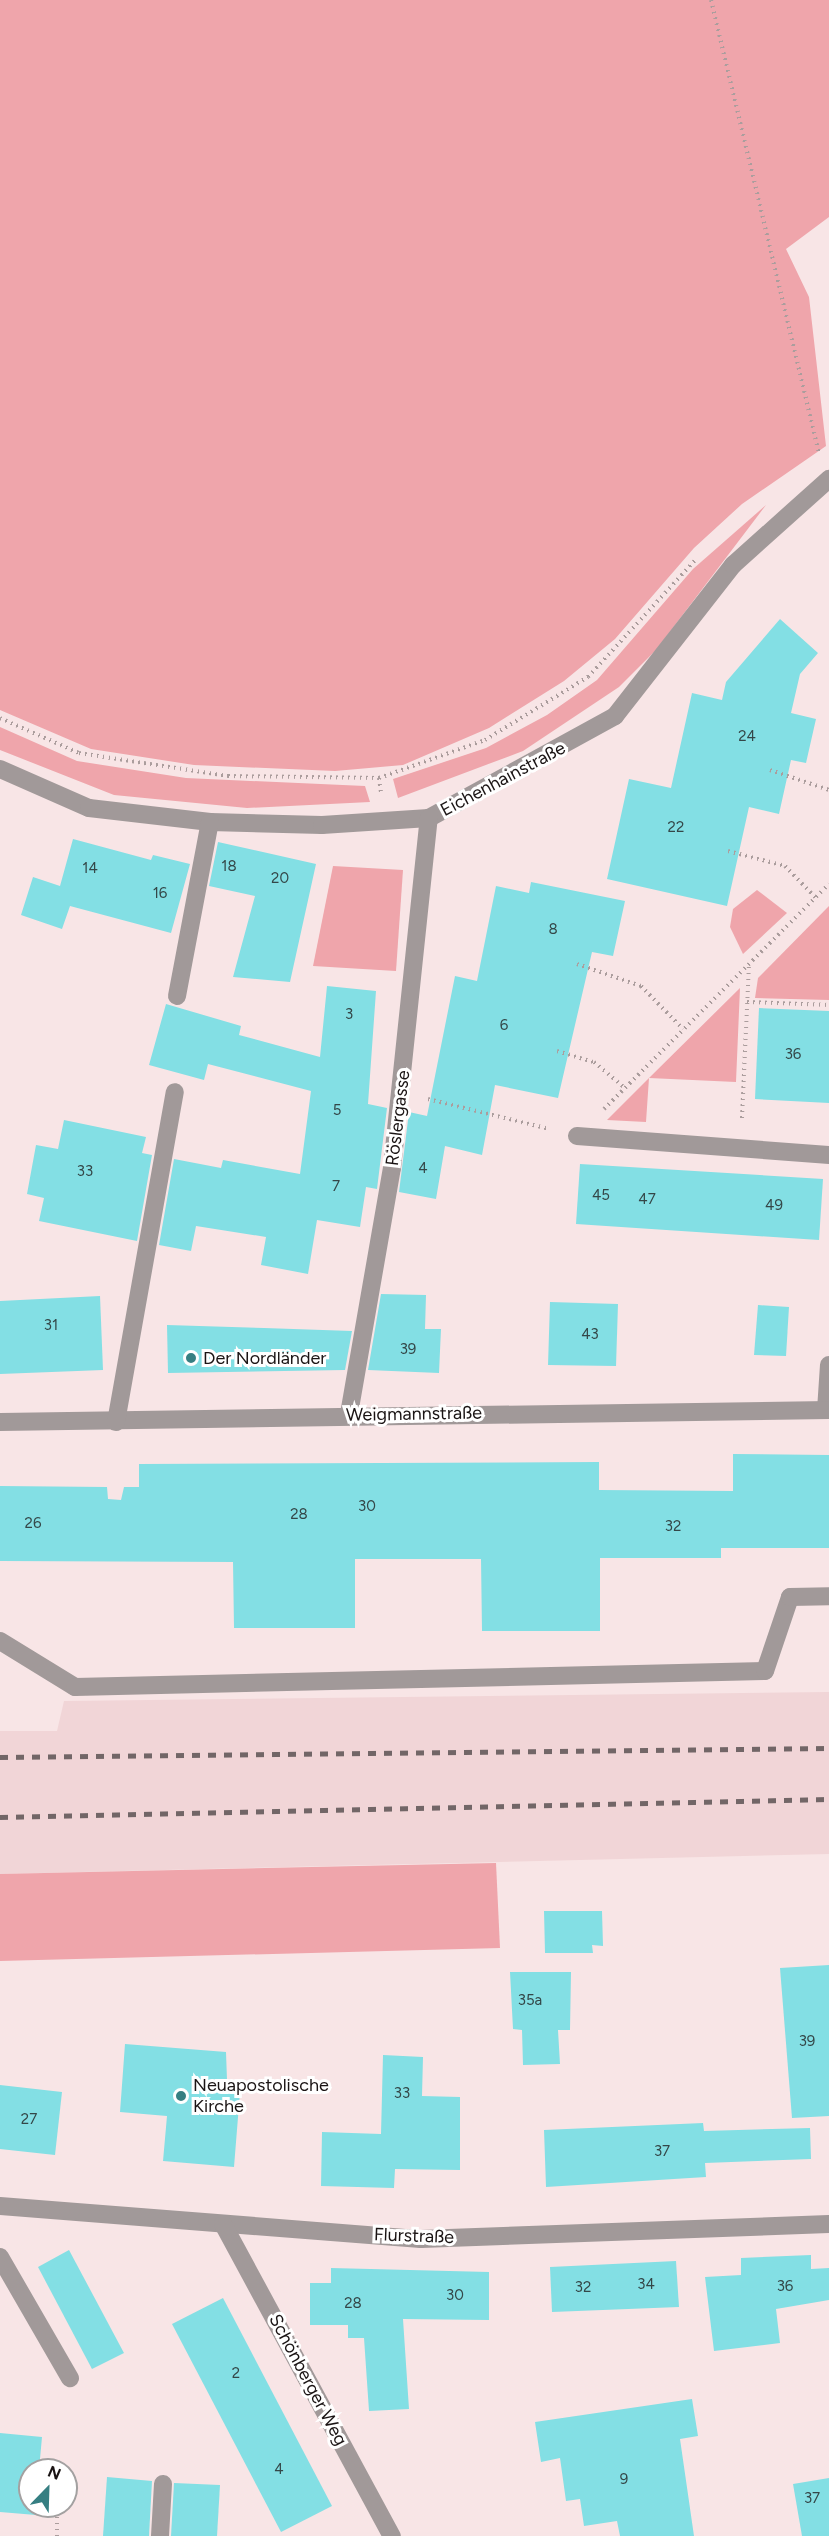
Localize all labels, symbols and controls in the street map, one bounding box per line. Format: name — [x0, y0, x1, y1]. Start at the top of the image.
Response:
house number: 24 — [738, 728, 756, 746]
street label: Eichenhainstraße — [437, 737, 569, 821]
house number: 22 — [668, 819, 684, 837]
house number: 18 — [221, 858, 237, 876]
house number: 14 — [82, 860, 98, 878]
house number: 20 — [271, 870, 289, 888]
house number: 16 — [153, 885, 167, 903]
house number: 8 — [548, 921, 558, 939]
house number: 3 — [345, 1006, 353, 1024]
house number: 6 — [500, 1017, 508, 1035]
house number: 36 — [785, 1046, 801, 1064]
street label: Röslergasse — [381, 1069, 415, 1167]
house number: 5 — [333, 1102, 341, 1120]
house number: 4 — [418, 1160, 428, 1178]
house number: 33 — [77, 1163, 93, 1181]
house number: 7 — [332, 1178, 340, 1196]
house number: 45 — [592, 1187, 610, 1205]
house number: 47 — [638, 1191, 656, 1209]
house number: 49 — [765, 1197, 783, 1215]
house number: 31 — [44, 1317, 58, 1335]
house number: 43 — [581, 1326, 599, 1344]
house number: 39 — [400, 1341, 416, 1359]
place label: Der Nordländer — [203, 1347, 326, 1369]
marker: Der Nordländer — [184, 1351, 198, 1365]
street label: Weigmannstraße — [346, 1402, 482, 1426]
house number: 30 — [358, 1498, 376, 1516]
house number: 28 — [290, 1506, 308, 1524]
house number: 26 — [25, 1515, 41, 1533]
house number: 32 — [665, 1518, 681, 1536]
house number: 35a — [518, 1992, 542, 2010]
house number: 39 — [799, 2033, 815, 2051]
place label: Neuapostolische Kirche — [193, 2075, 329, 2118]
house number: 33 — [394, 2085, 410, 2103]
marker: Neuapostolische Kirche — [174, 2089, 188, 2103]
house number: 27 — [21, 2111, 37, 2129]
house number: 37 — [654, 2143, 670, 2161]
street label: Flurstraße — [373, 2224, 455, 2248]
house number: 34 — [637, 2276, 655, 2294]
house number: 36 — [777, 2278, 793, 2296]
house number: 32 — [575, 2279, 591, 2297]
house number: 30 — [446, 2287, 464, 2305]
house number: 28 — [344, 2295, 362, 2313]
street label: Schönberger Weg — [264, 2311, 352, 2449]
house number: 2 — [232, 2365, 240, 2383]
north arrow — [18, 2458, 78, 2518]
house number: 4 — [274, 2461, 284, 2479]
text: N — [45, 2462, 64, 2484]
house number: 9 — [620, 2471, 628, 2489]
house number: 37 — [804, 2490, 820, 2508]

